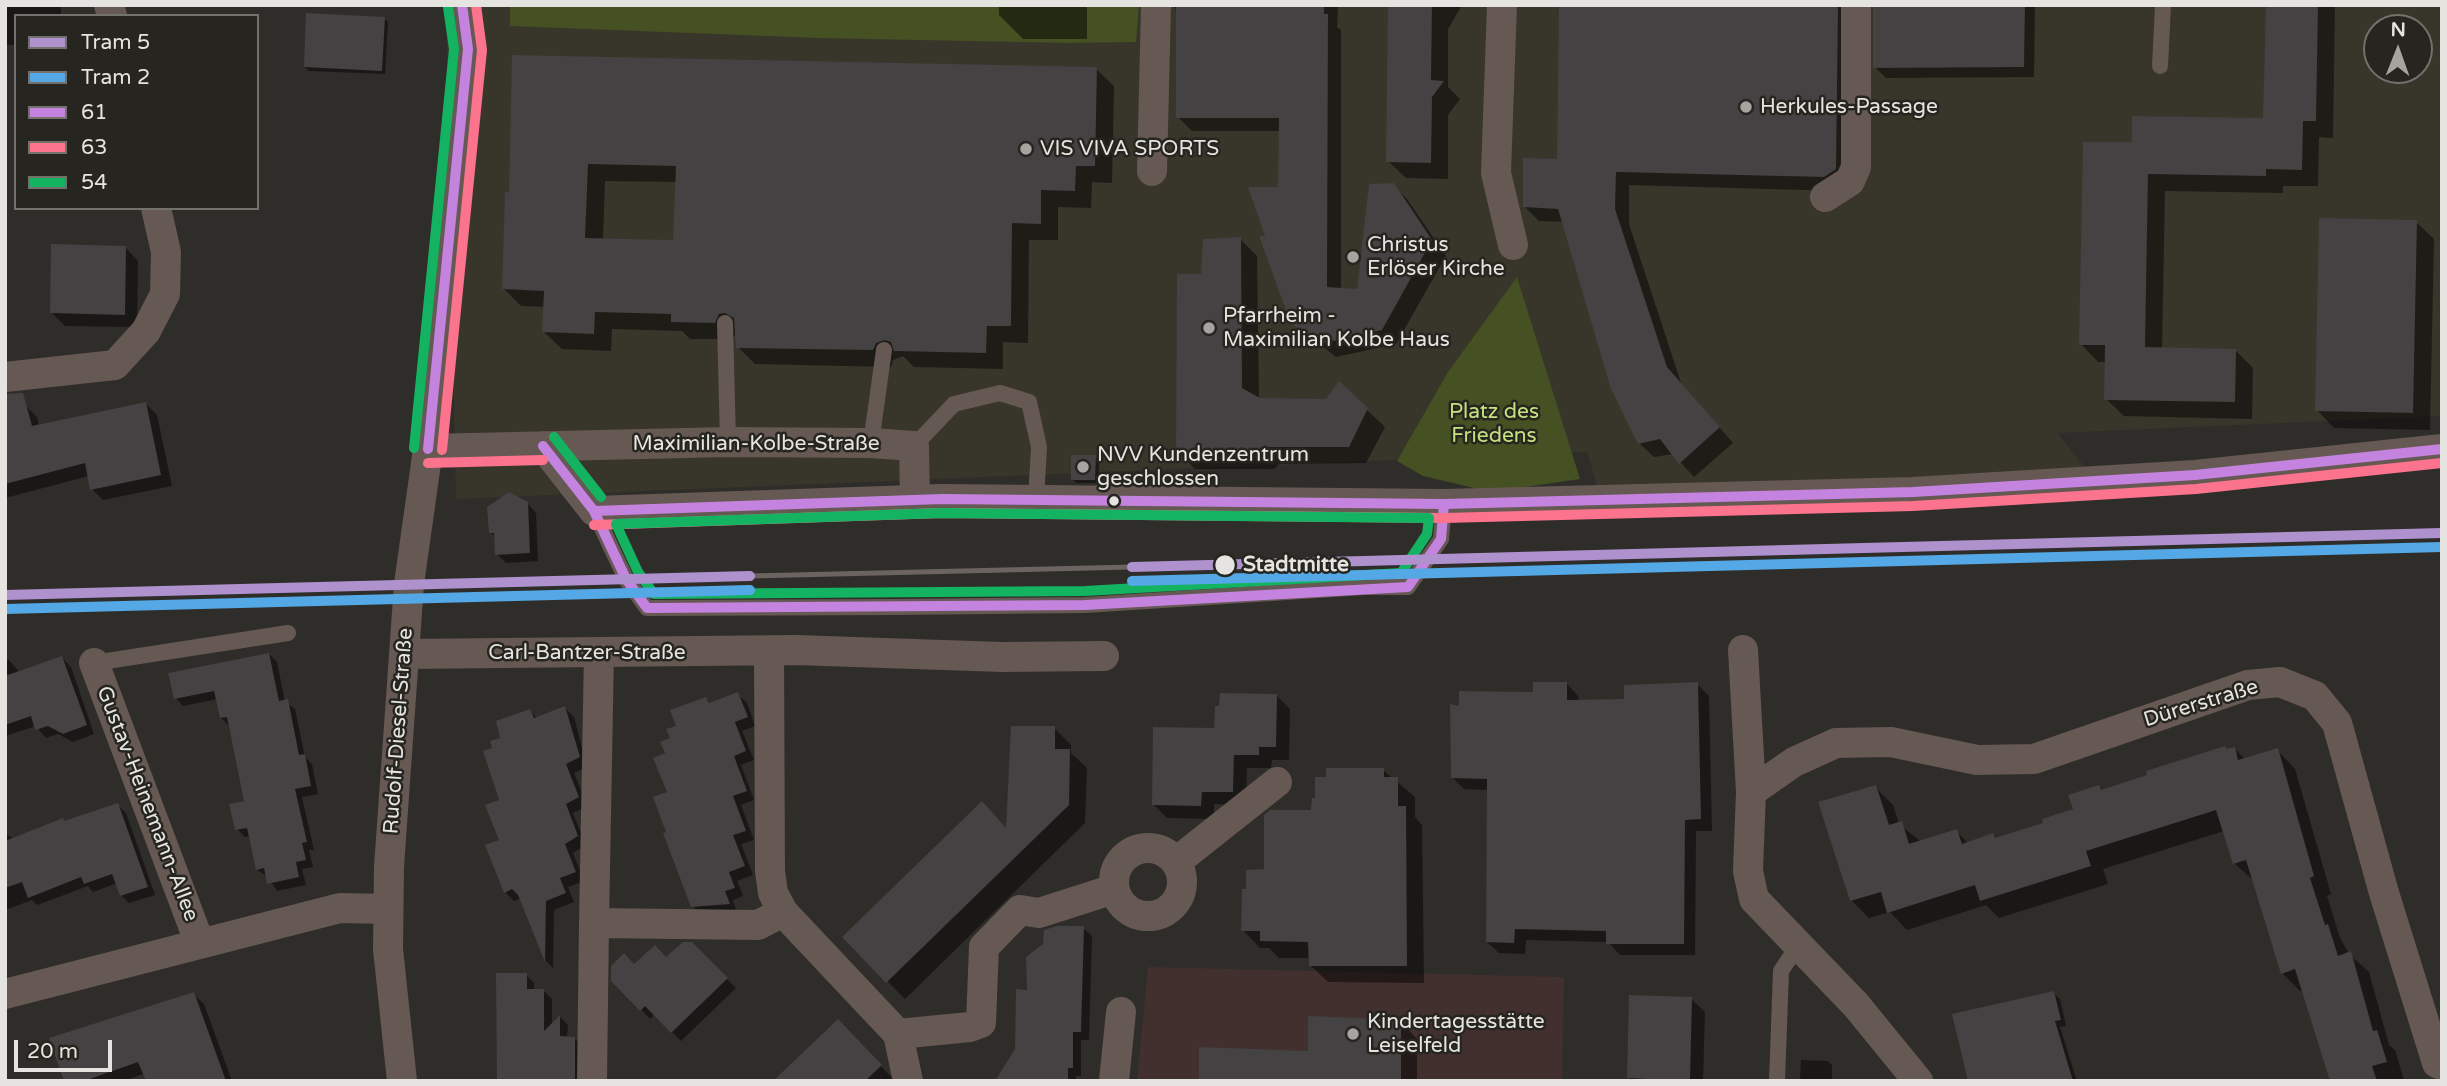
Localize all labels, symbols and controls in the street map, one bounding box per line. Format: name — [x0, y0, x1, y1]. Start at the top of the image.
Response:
legend — [14, 14, 259, 210]
north arrow — [2363, 14, 2433, 84]
text: N — [2391, 19, 2406, 41]
text: Tram 5 — [81, 30, 150, 55]
text: Tram 2 — [81, 65, 150, 90]
place label: Herkules-Passage — [1760, 94, 1938, 120]
marker: Herkules-Passage — [1738, 99, 1754, 115]
text: 61 — [81, 100, 107, 125]
text: 63 — [81, 135, 107, 160]
place label: VIS VIVA SPORTS — [1040, 136, 1219, 162]
marker: VIS VIVA SPORTS — [1018, 141, 1034, 157]
text: 54 — [81, 170, 107, 195]
place label: Christus Erlöser Kirche — [1367, 232, 1505, 282]
marker: Christus Erlöser Kirche — [1345, 249, 1361, 265]
place label: Pfarrheim - Maximilian Kolbe Haus — [1223, 303, 1450, 353]
marker: Pfarrheim - Maximilian Kolbe Haus — [1201, 320, 1217, 336]
park label: Platz des Friedens — [1449, 399, 1539, 449]
street label: Maximilian-Kolbe-Straße — [632, 431, 880, 457]
place label: NVV Kundenzentrum geschlossen — [1097, 442, 1309, 492]
marker: NVV Kundenzentrum geschlossen — [1075, 459, 1091, 475]
unlabelled marker — [1107, 494, 1121, 508]
place label: Stadtmitte — [1243, 552, 1349, 578]
marker: Stadtmitte — [1213, 553, 1237, 577]
street label: Rudolf-Diesel-Straße — [379, 627, 419, 835]
street label: Carl-Bantzer-Straße — [488, 640, 686, 666]
street label: Dürerstraße — [2141, 675, 2261, 733]
street label: Gustav-Heinemann-Allee — [90, 683, 204, 925]
place label: Kindertagesstätte Leiselfeld — [1367, 1009, 1545, 1059]
scale bar — [18, 1026, 116, 1070]
marker: Kindertagesstätte Leiselfeld — [1345, 1026, 1361, 1042]
text: 20 m — [27, 1039, 78, 1064]

